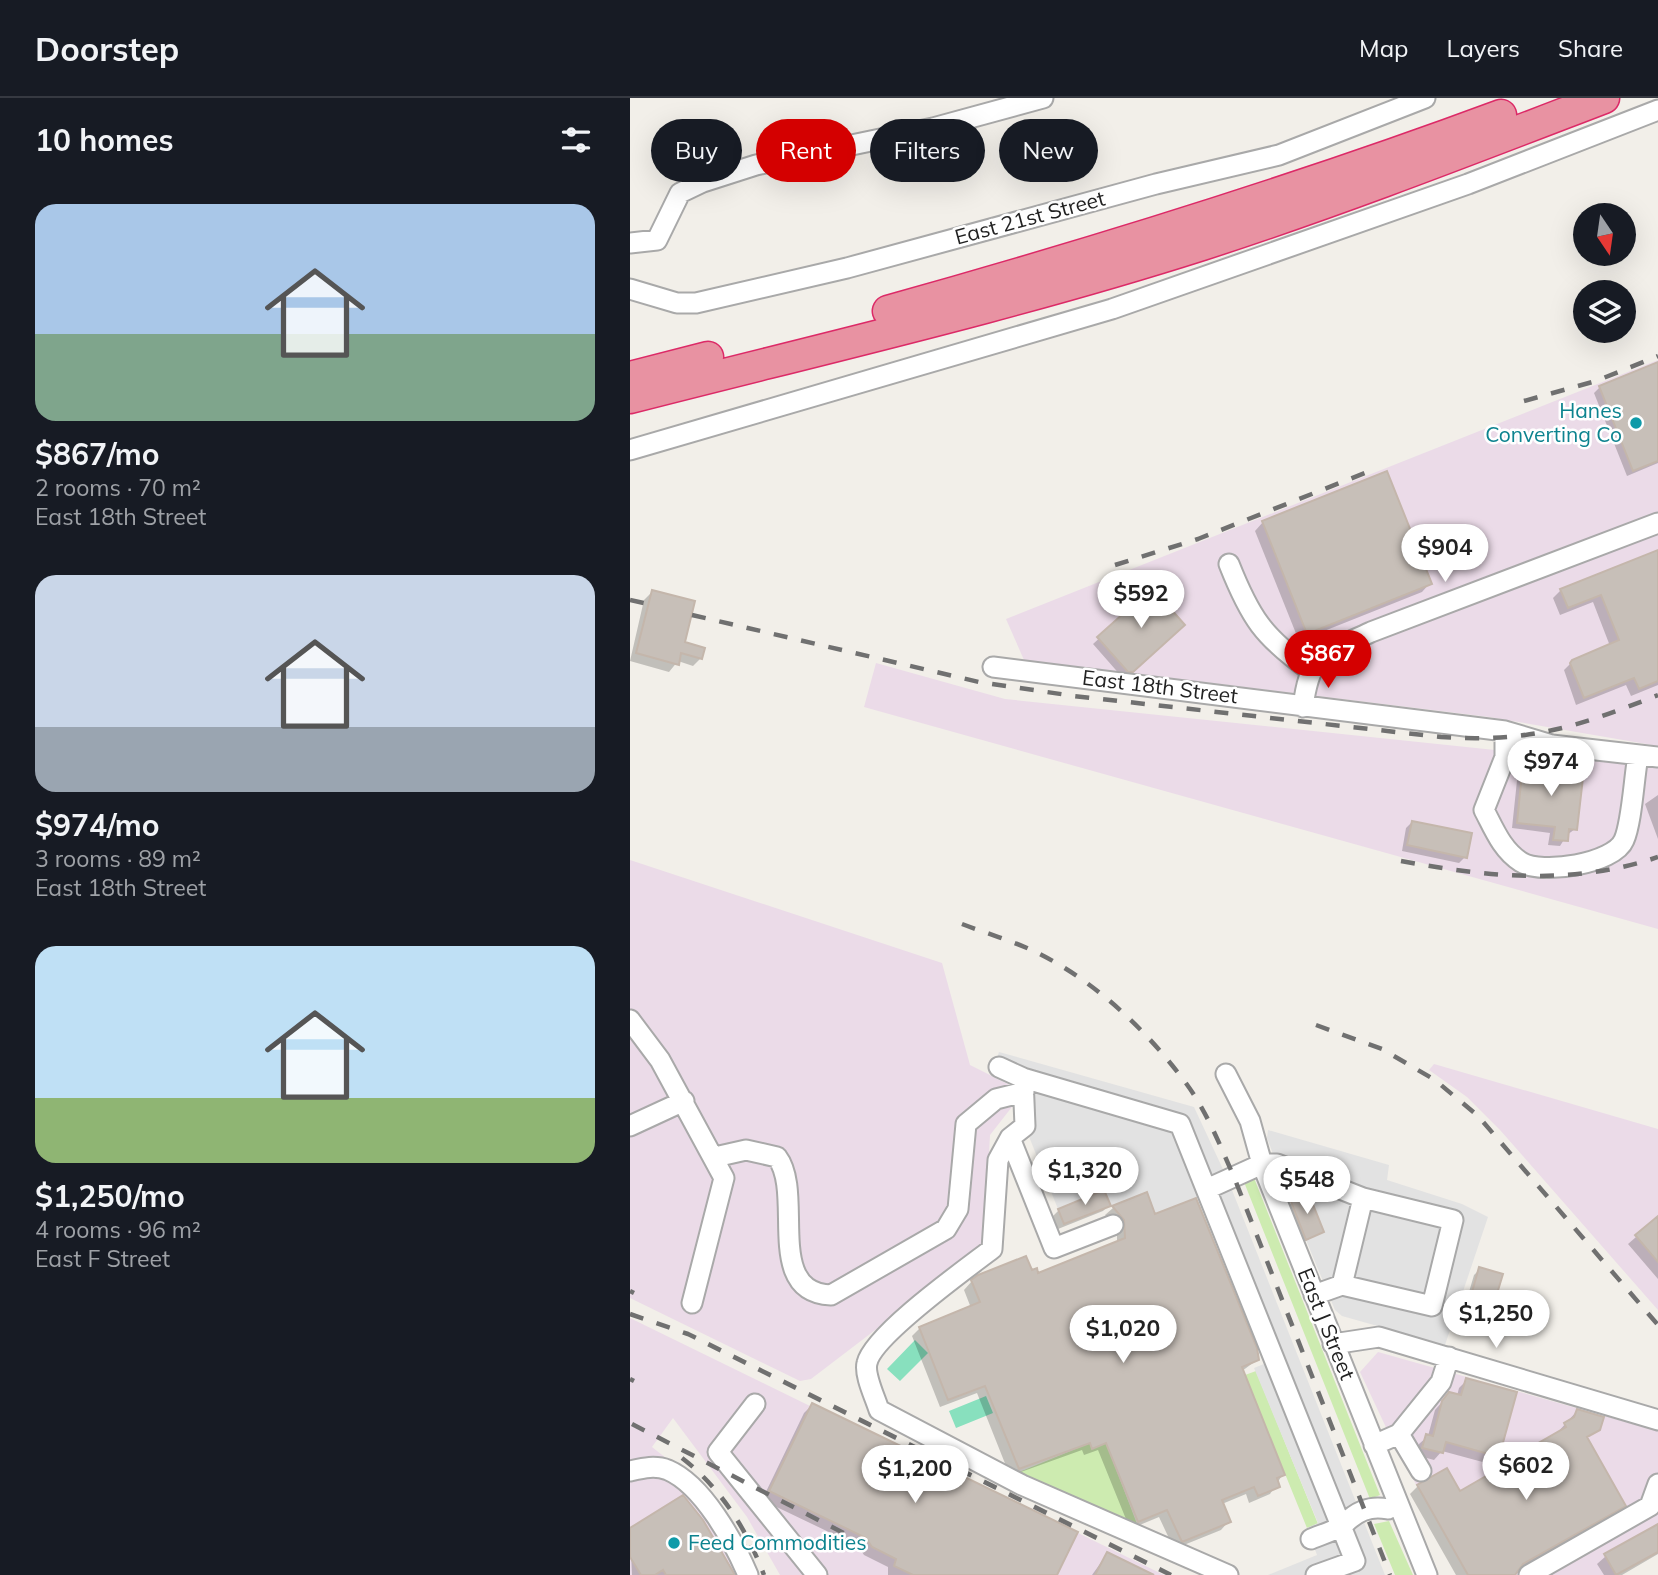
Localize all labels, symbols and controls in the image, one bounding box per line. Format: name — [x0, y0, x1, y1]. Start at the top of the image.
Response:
text: Doorstep — [35, 28, 179, 69]
text: Map — [1359, 33, 1408, 63]
text: Layers — [1446, 33, 1520, 63]
text: Share — [1558, 33, 1623, 63]
chip: Buy — [651, 119, 742, 182]
chip: Rent — [756, 119, 856, 182]
chip: Filters — [870, 119, 985, 182]
chip: New — [999, 119, 1098, 182]
text: 10 homes — [35, 121, 174, 159]
icon: filters — [557, 121, 595, 159]
street label: East 21st Street — [952, 185, 1108, 250]
north arrow — [1573, 203, 1636, 266]
map controls — [1573, 203, 1636, 343]
icon: home — [252, 250, 378, 376]
button: layers — [1573, 280, 1636, 343]
place label: Hanes Converting Co — [1485, 397, 1622, 447]
marker: Hanes Converting Co — [1628, 415, 1644, 431]
text: $867/mo — [35, 435, 159, 473]
text: 2 rooms · 70 m² — [35, 473, 201, 502]
text: East 18th Street — [35, 502, 206, 531]
pin: $904 — [1404, 524, 1486, 584]
text: $904 — [1417, 532, 1473, 561]
pin: $592 — [1100, 570, 1182, 630]
text: $592 — [1113, 578, 1169, 607]
icon: home — [252, 621, 378, 747]
pin: $867 — [1287, 630, 1369, 690]
text: $867 — [1300, 638, 1356, 667]
street label: East 18th Street — [1081, 664, 1239, 708]
pin: $974 — [1510, 738, 1592, 798]
text: $974 — [1523, 746, 1579, 775]
text: $974/mo — [35, 806, 159, 844]
text: 3 rooms · 89 m² — [35, 844, 201, 873]
text: East 18th Street — [35, 873, 206, 902]
icon: home — [252, 992, 378, 1118]
pin: $1,320 — [1028, 1148, 1142, 1207]
text: $1,320 — [1048, 1155, 1122, 1184]
pin: $548 — [1266, 1156, 1348, 1216]
text: $548 — [1279, 1164, 1335, 1193]
text: $1,250/mo — [35, 1177, 185, 1215]
text: 4 rooms · 96 m² — [35, 1215, 201, 1244]
text: East F Street — [35, 1244, 170, 1273]
street label: East J Street — [1293, 1264, 1361, 1383]
pin: $1,250 — [1439, 1290, 1553, 1350]
text: $1,250 — [1459, 1298, 1533, 1327]
pin: $1,020 — [1066, 1306, 1180, 1365]
text: $1,020 — [1086, 1313, 1160, 1342]
pin: $602 — [1485, 1442, 1567, 1502]
pin: $1,200 — [858, 1446, 972, 1505]
text: $602 — [1498, 1450, 1554, 1479]
text: $1,200 — [878, 1453, 952, 1482]
place label: Feed Commodities — [688, 1529, 867, 1555]
marker: Feed Commodities — [666, 1535, 682, 1551]

